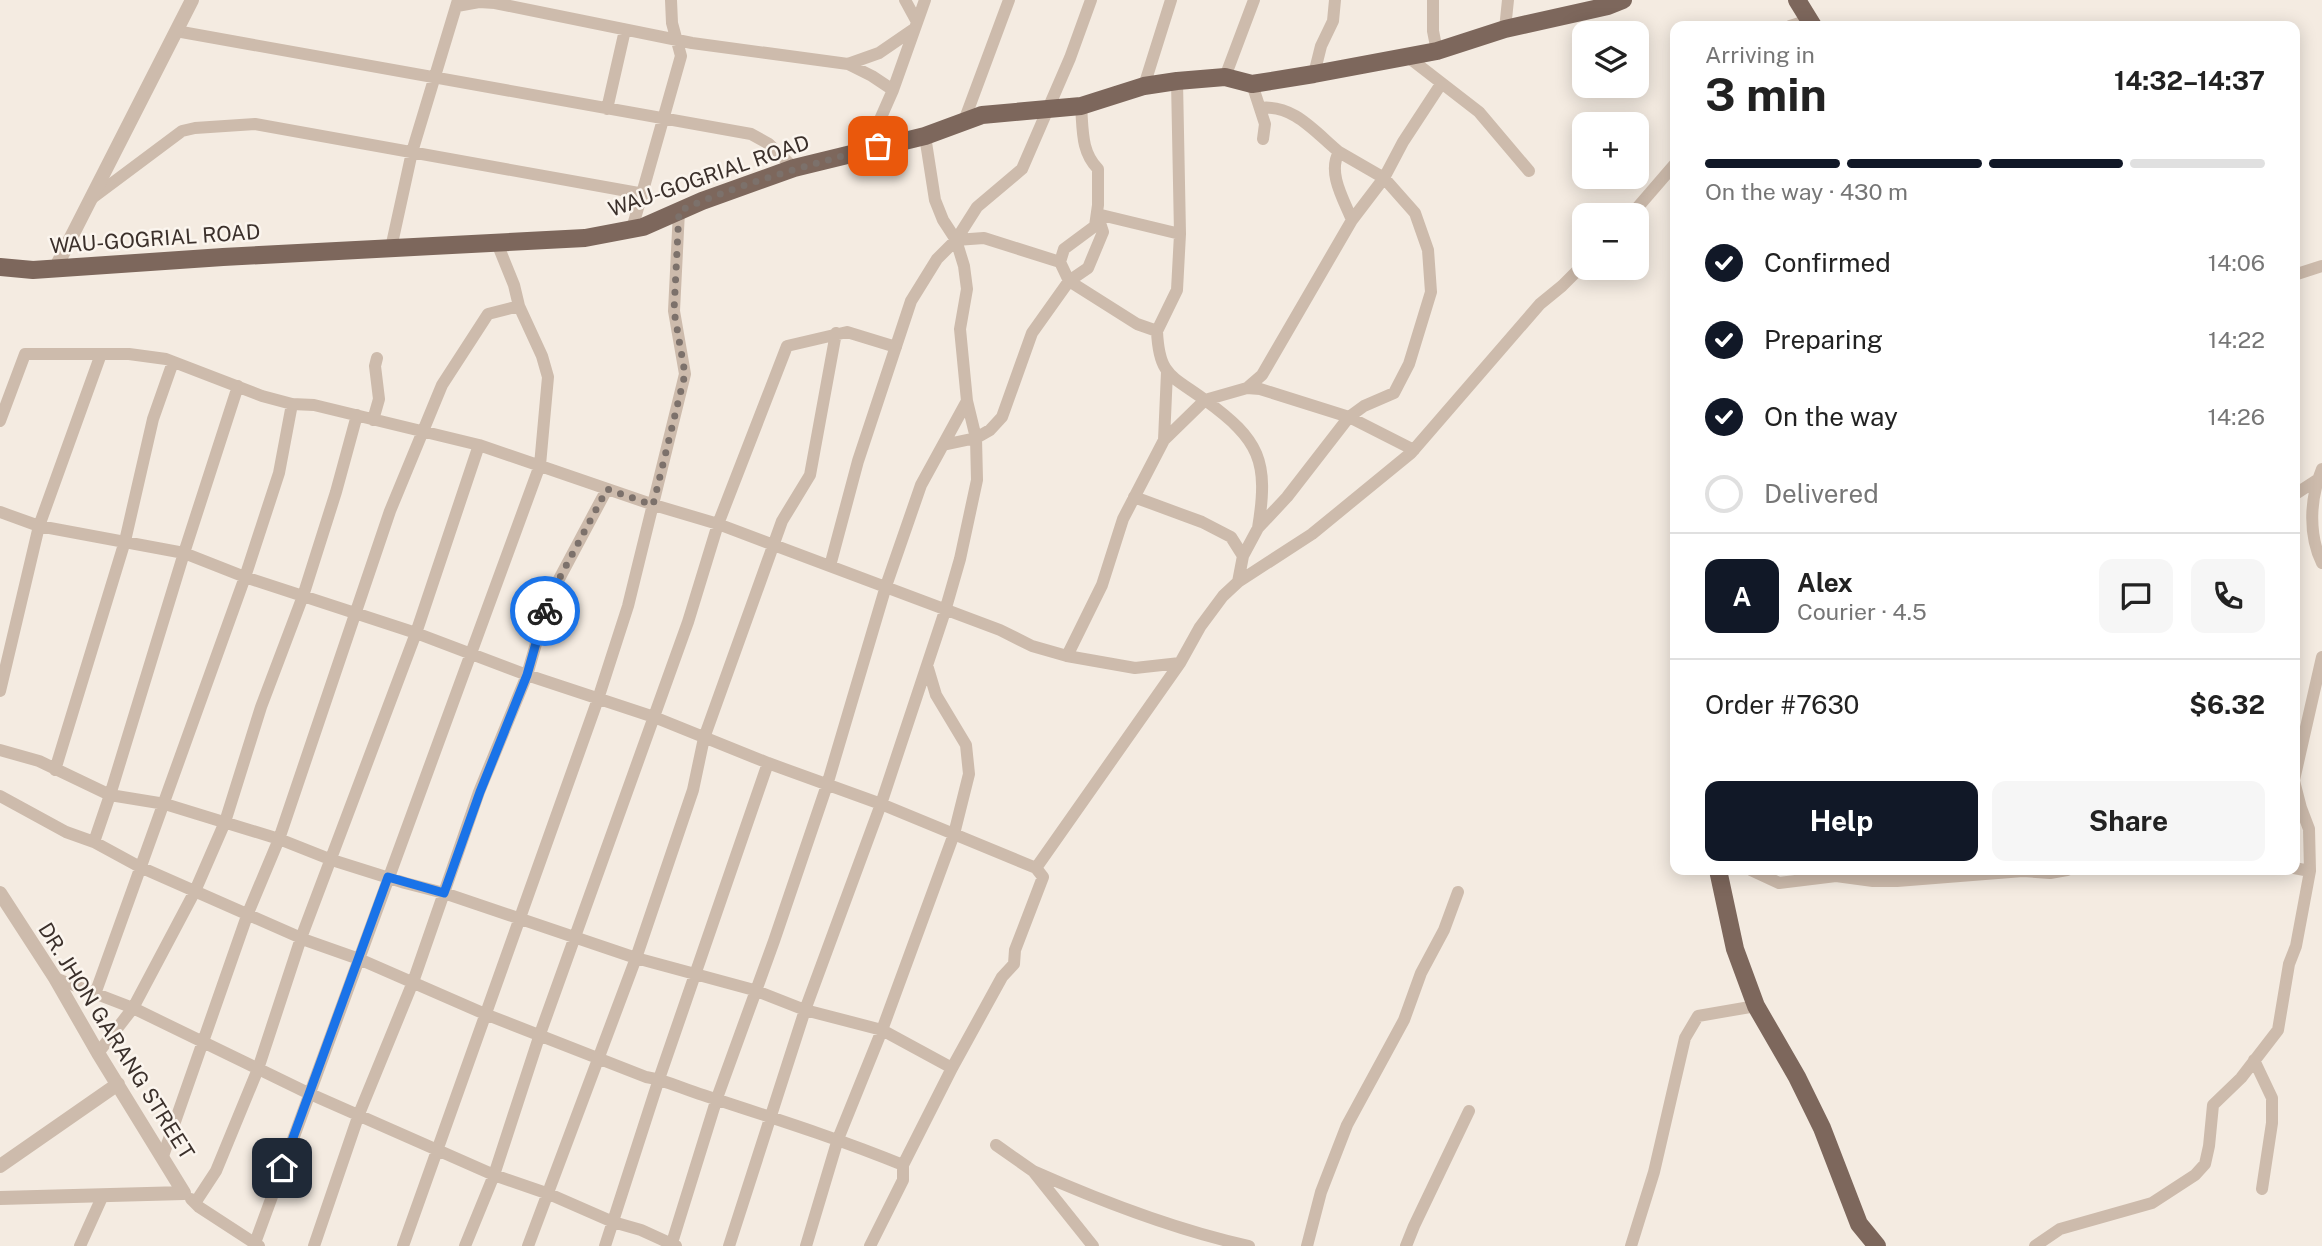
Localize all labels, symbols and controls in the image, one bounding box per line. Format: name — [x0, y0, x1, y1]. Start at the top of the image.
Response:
map controls — [1572, 21, 1649, 280]
button: layers — [1572, 21, 1649, 98]
text: Arriving in — [1705, 41, 1815, 68]
text: 14:32–14:37 — [2114, 65, 2265, 96]
text: 3 min — [1705, 67, 1827, 121]
button: + — [1572, 112, 1649, 189]
pin — [848, 116, 908, 176]
icon: bag — [859, 127, 897, 165]
street label: WAU-GOGRIAL ROAD — [605, 129, 813, 222]
text: On the way · 430 m — [1705, 178, 1908, 205]
button: − — [1572, 203, 1649, 280]
street label: WAU-GOGRIAL ROAD — [49, 219, 261, 258]
icon: check — [1705, 244, 1743, 282]
text: Confirmed — [1764, 247, 1891, 278]
text: 14:06 — [2208, 249, 2265, 276]
icon: check — [1705, 321, 1743, 359]
text: Preparing — [1764, 324, 1883, 355]
text: 14:22 — [2208, 326, 2265, 353]
icon: check — [1705, 398, 1743, 436]
text: On the way — [1764, 401, 1898, 432]
text: 14:26 — [2208, 403, 2265, 430]
text: Delivered — [1764, 478, 1879, 509]
button: chat — [2099, 559, 2173, 633]
button: phone — [2191, 559, 2265, 633]
text: Alex — [1797, 567, 1853, 598]
courier — [510, 576, 580, 646]
text: A — [1733, 581, 1751, 612]
icon: bike — [526, 592, 564, 630]
text: Courier · 4.5 — [1797, 598, 1927, 625]
text: Order #7630 — [1705, 689, 1860, 720]
text: $6.32 — [2189, 689, 2265, 720]
button: Help — [1705, 781, 1978, 861]
button: Share — [1992, 781, 2265, 861]
street label: DR. JHON GARANG STREET — [33, 918, 200, 1164]
pin — [252, 1138, 312, 1198]
icon: home — [263, 1149, 301, 1187]

